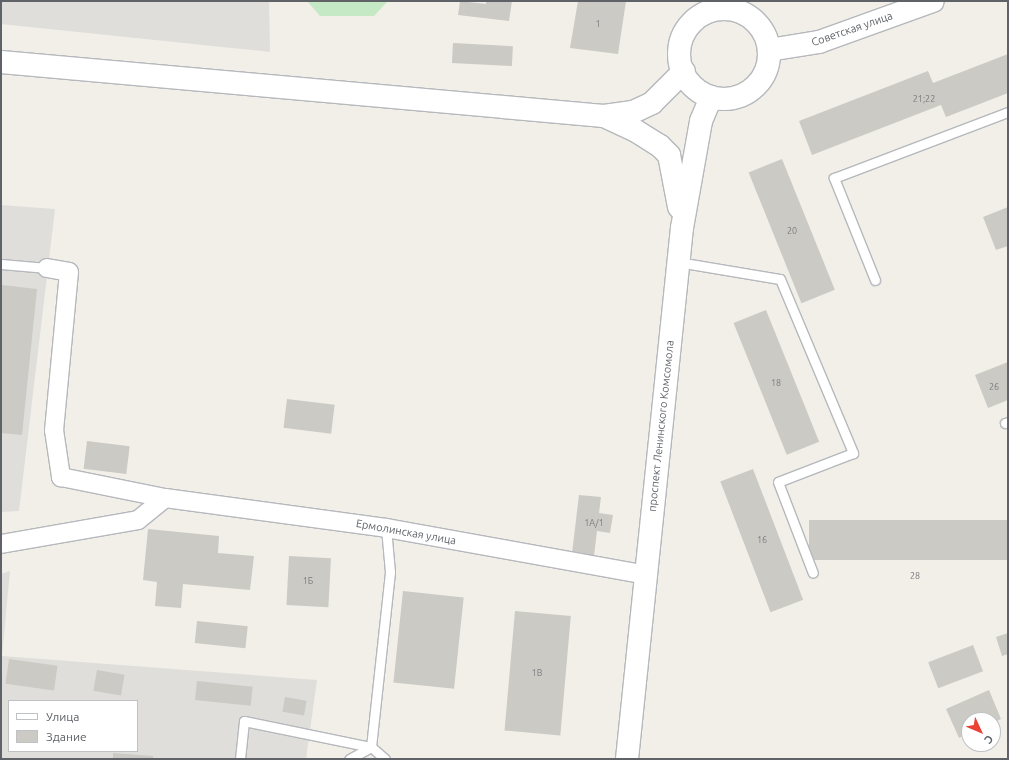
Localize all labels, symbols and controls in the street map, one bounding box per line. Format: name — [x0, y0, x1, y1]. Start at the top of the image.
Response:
street label: Советская улица — [810, 9, 894, 49]
house number: 1 — [595, 19, 601, 29]
house number: 21;22 — [913, 94, 935, 104]
house number: 20 — [787, 226, 797, 236]
street label: проспект Ленинского Комсомола — [645, 340, 677, 512]
house number: 18 — [771, 378, 781, 388]
house number: 26 — [989, 382, 999, 392]
street label: Ермолинская улица — [355, 517, 457, 547]
house number: 1А/1 — [584, 518, 604, 528]
house number: 16 — [757, 535, 767, 545]
house number: 28 — [910, 571, 920, 581]
house number: 1Б — [303, 576, 313, 586]
house number: 1В — [532, 668, 542, 678]
legend — [8, 700, 138, 752]
text: Улица — [46, 710, 79, 723]
north arrow — [961, 712, 1001, 752]
text: Здание — [46, 730, 87, 743]
text: С — [982, 733, 996, 746]

